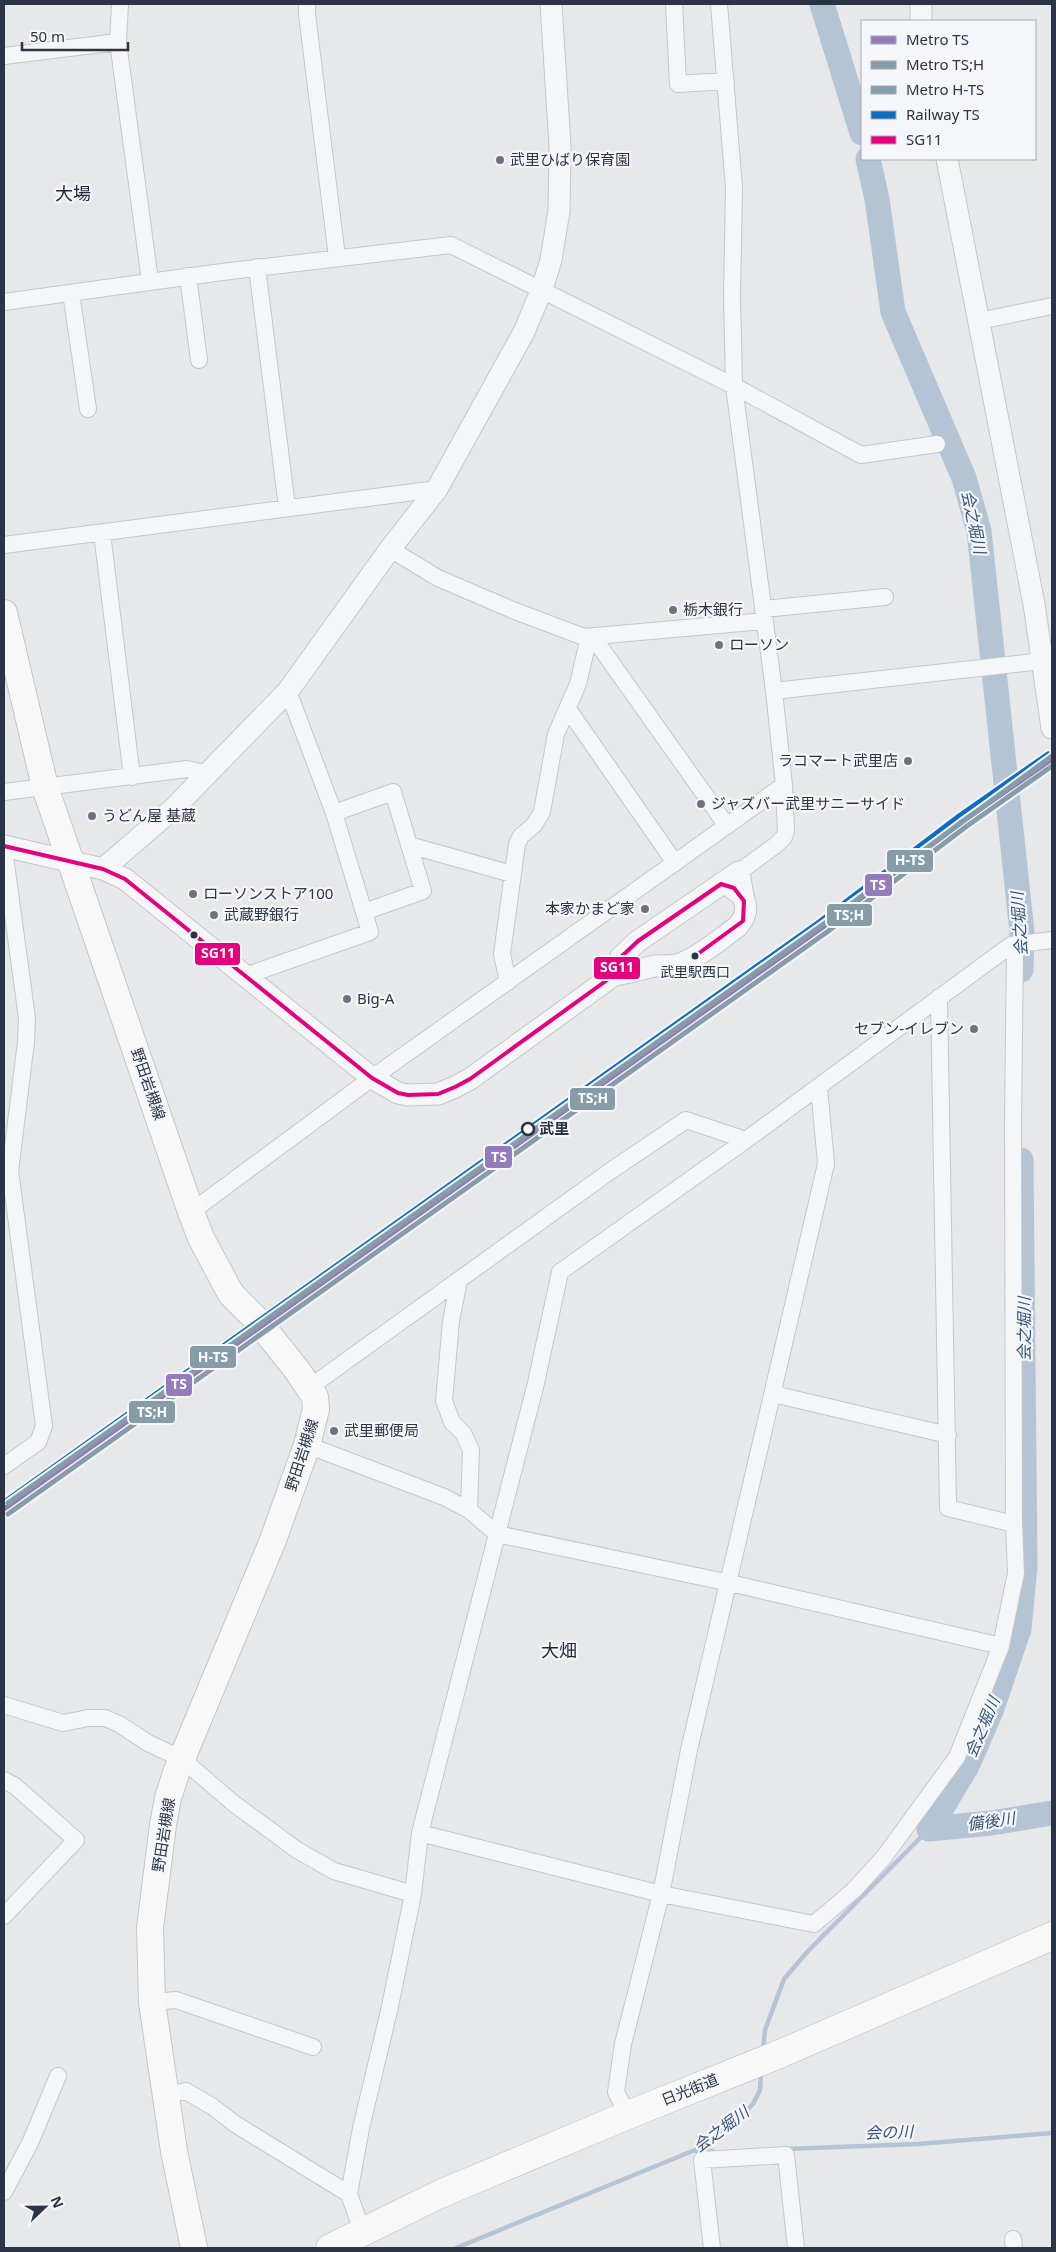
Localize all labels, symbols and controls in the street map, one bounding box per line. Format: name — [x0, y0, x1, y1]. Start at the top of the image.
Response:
scale bar — [22, 20, 129, 52]
legend — [861, 20, 1036, 160]
text: 50 m — [30, 26, 65, 46]
text: Metro TS — [906, 29, 969, 49]
text: Metro TS;H — [906, 54, 984, 74]
text: Metro H-TS — [906, 79, 984, 99]
text: Railway TS — [906, 104, 980, 124]
text: SG11 — [906, 129, 942, 149]
place label: 武里ひばり保育園 — [510, 149, 630, 169]
marker: 武里ひばり保育園 — [494, 154, 506, 166]
district label: 大場 — [55, 181, 91, 205]
water label: 会之堀川 — [957, 488, 992, 558]
place label: 栃木銀行 — [683, 599, 743, 619]
marker: 栃木銀行 — [667, 604, 679, 616]
place label: ローソン — [729, 634, 789, 654]
marker: ローソン — [713, 639, 725, 651]
place label: ラコマート武里店 — [778, 750, 898, 770]
marker: ラコマート武里店 — [902, 755, 914, 767]
place label: ジャズバー武里サニーサイド — [711, 793, 905, 813]
marker: ジャズバー武里サニーサイド — [695, 798, 707, 810]
place label: うどん屋 基蔵 — [102, 805, 196, 825]
marker: うどん屋 基蔵 — [86, 810, 98, 822]
line badge: H-TS — [886, 849, 934, 873]
text: H-TS — [895, 850, 925, 869]
line badge: TS — [864, 873, 893, 897]
text: TS — [870, 875, 886, 894]
place label: ローソンストア100 — [203, 883, 333, 903]
marker: ローソンストア100 — [187, 888, 199, 900]
water label: 会之堀川 — [1006, 889, 1032, 957]
place label: 本家かまど家 — [545, 898, 635, 918]
marker: 本家かまど家 — [639, 903, 651, 915]
line badge: TS;H — [826, 903, 873, 927]
place label: 武蔵野銀行 — [224, 904, 299, 924]
text: TS;H — [834, 905, 864, 924]
marker: 武蔵野銀行 — [208, 909, 220, 921]
unlabelled marker — [189, 930, 199, 940]
line badge: SG11 — [194, 942, 241, 966]
text: SG11 — [201, 943, 235, 962]
marker: 武里駅西口 — [690, 951, 700, 961]
line badge: SG11 — [593, 956, 641, 980]
text: SG11 — [600, 957, 634, 976]
place label: 武里駅西口 — [660, 962, 730, 981]
place label: Big-A — [357, 988, 395, 1008]
marker: Big-A — [341, 993, 353, 1005]
place label: セブン-イレブン — [854, 1018, 964, 1038]
marker: セブン-イレブン — [968, 1023, 980, 1035]
street label: 野田岩槻線 — [127, 1045, 171, 1122]
line badge: TS;H — [569, 1087, 616, 1111]
text: TS;H — [578, 1088, 608, 1107]
place label: 武里 — [539, 1118, 569, 1138]
marker: 武里 — [521, 1122, 535, 1136]
line badge: TS — [484, 1145, 513, 1169]
text: TS — [491, 1147, 507, 1166]
water label: 会之堀川 — [1013, 1295, 1035, 1361]
line badge: H-TS — [189, 1345, 237, 1369]
text: H-TS — [198, 1347, 228, 1366]
line badge: TS — [165, 1373, 193, 1397]
text: TS — [171, 1374, 187, 1393]
line badge: TS;H — [128, 1400, 176, 1424]
text: TS;H — [137, 1402, 167, 1421]
street label: 野田岩槻線 — [280, 1416, 322, 1493]
place label: 武里郵便局 — [344, 1420, 419, 1440]
marker: 武里郵便局 — [328, 1425, 340, 1437]
district label: 大畑 — [541, 1638, 577, 1662]
water label: 会之堀川 — [959, 1691, 1005, 1761]
street label: 野田岩槻線 — [147, 1796, 179, 1873]
water label: 備後川 — [966, 1806, 1018, 1835]
street label: 日光街道 — [658, 2069, 721, 2110]
water label: 会之堀川 — [689, 2100, 755, 2157]
water label: 会の川 — [865, 2120, 915, 2144]
north arrow — [20, 2182, 70, 2232]
text: N — [47, 2193, 68, 2211]

